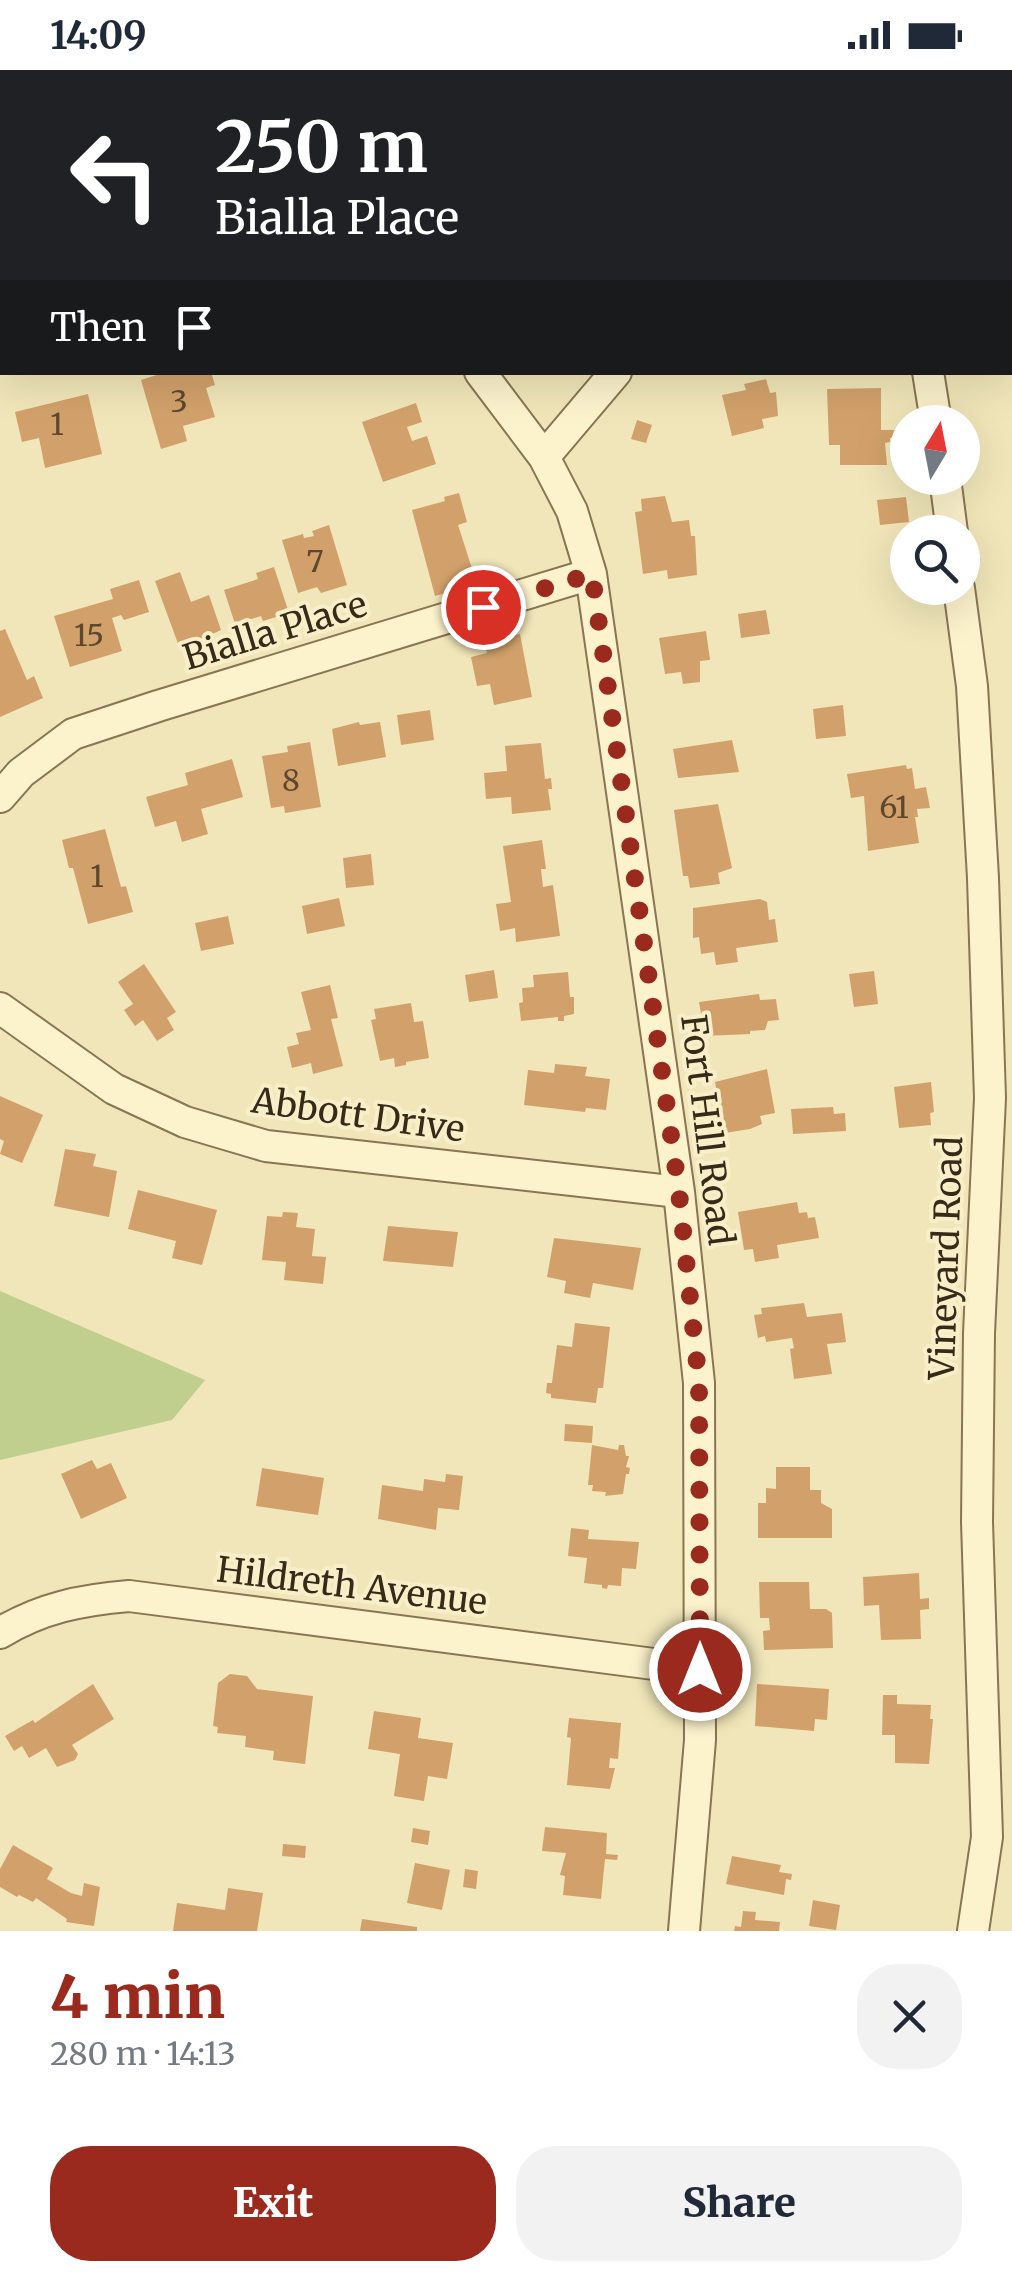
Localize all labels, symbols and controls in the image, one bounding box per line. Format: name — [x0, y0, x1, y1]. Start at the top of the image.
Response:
text: 14:09 — [50, 12, 147, 59]
text: 250 m — [215, 103, 428, 191]
icon: left — [50, 110, 180, 240]
text: Bialla Place — [215, 190, 459, 246]
icon: arrive — [167, 300, 222, 355]
text: Then — [50, 304, 147, 351]
house number: 3 — [170, 382, 188, 420]
house number: 1 — [50, 405, 64, 443]
north arrow — [890, 405, 980, 495]
map controls — [890, 405, 980, 605]
button: search — [890, 515, 980, 605]
house number: 7 — [306, 542, 324, 580]
pin — [441, 565, 526, 650]
icon: arrive — [456, 580, 511, 635]
street label: Bialla Place — [178, 582, 372, 680]
house number: 15 — [74, 616, 104, 654]
house number: 8 — [282, 761, 300, 799]
house number: 61 — [879, 788, 909, 826]
house number: 1 — [90, 857, 104, 895]
street label: Fort Hill Road — [671, 1012, 743, 1248]
street label: Abbott Drive — [248, 1078, 467, 1152]
street label: Vineyard Road — [920, 1135, 972, 1382]
street label: Hildreth Avenue — [214, 1548, 490, 1624]
position arrow — [648, 1618, 752, 1722]
text: 4 min — [50, 1959, 225, 2034]
button: close — [857, 1964, 962, 2069]
text: 280 m · 14:13 — [50, 2034, 236, 2074]
button: Exit — [50, 2146, 496, 2261]
button: Share — [516, 2146, 962, 2261]

